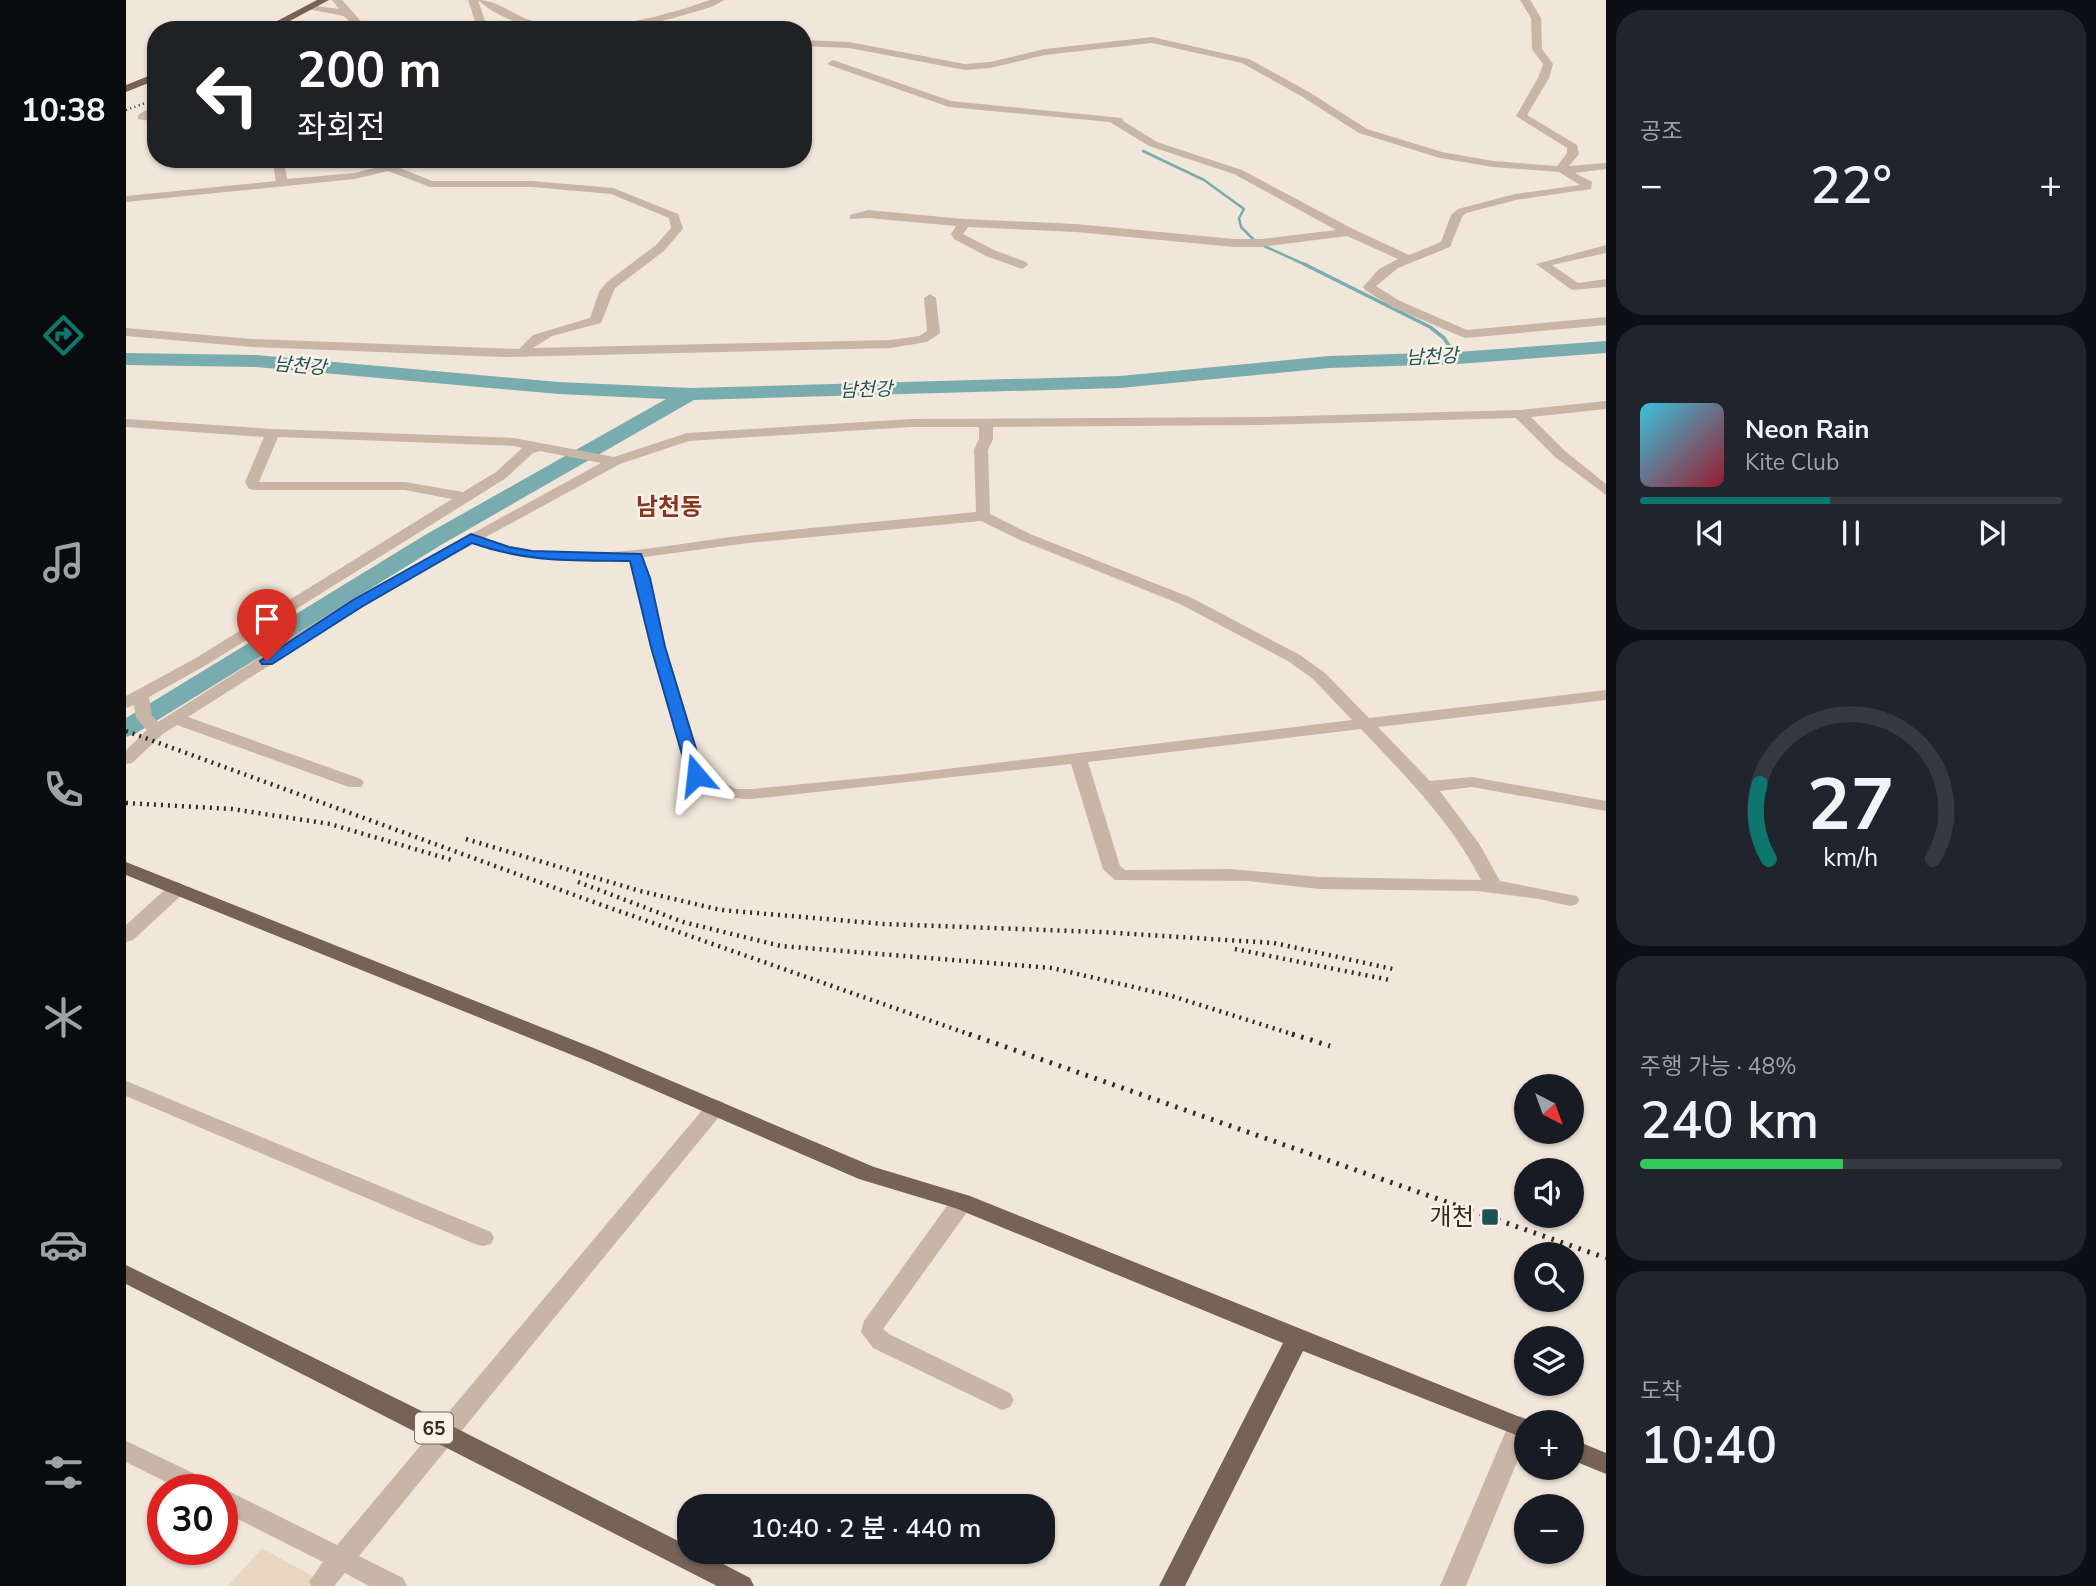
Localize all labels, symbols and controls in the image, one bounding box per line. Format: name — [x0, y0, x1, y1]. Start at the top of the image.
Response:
text: 200 m — [297, 37, 441, 104]
icon: left — [182, 49, 273, 140]
text: 10:38 — [21, 89, 105, 132]
text: 좌회전 — [297, 106, 385, 149]
text: 공조 — [1640, 116, 1682, 147]
text: 22° — [1810, 150, 1892, 221]
text: − — [1640, 160, 1663, 211]
text: + — [2039, 160, 2062, 211]
icon: directions — [39, 311, 88, 360]
water label: 남천강 — [1405, 343, 1461, 371]
water label: 남천강 — [273, 351, 330, 381]
water label: 남천강 — [839, 376, 895, 404]
text: Neon Rain — [1745, 412, 1870, 447]
text: Kite Club — [1745, 447, 1839, 478]
district label: 남천동 — [636, 491, 702, 523]
icon: previous — [1691, 514, 1729, 552]
icon: pause — [1832, 514, 1870, 552]
icon: next — [1973, 514, 2011, 552]
icon: music — [39, 538, 88, 587]
pin — [237, 589, 297, 661]
icon: arrive — [248, 600, 286, 638]
position arrow — [659, 738, 733, 812]
text: 27 — [1807, 755, 1895, 855]
icon: phone — [39, 765, 88, 814]
text: km/h — [1823, 841, 1879, 875]
icon: climate — [39, 993, 88, 1042]
text: 주행 가능 · 48% — [1640, 1051, 1797, 1082]
north arrow — [1514, 1074, 1584, 1144]
map controls — [1514, 1074, 1584, 1564]
text: 240 km — [1640, 1085, 1819, 1156]
button: sound — [1514, 1158, 1584, 1228]
place label: 개천 — [1430, 1201, 1474, 1233]
marker: 개천 — [1480, 1207, 1500, 1227]
icon: car — [39, 1220, 88, 1269]
button: search — [1514, 1242, 1584, 1312]
button: layers — [1514, 1326, 1584, 1396]
text: 도착 — [1640, 1376, 1682, 1407]
button: + — [1514, 1410, 1584, 1480]
text: 10:40 — [1640, 1410, 1777, 1481]
road number: 65 — [415, 1412, 453, 1444]
icon: filters — [39, 1448, 88, 1497]
speed limit sign: 30 — [147, 1474, 238, 1565]
button: − — [1514, 1494, 1584, 1564]
text: 10:40 · 2 분 · 440 m — [751, 1511, 981, 1546]

